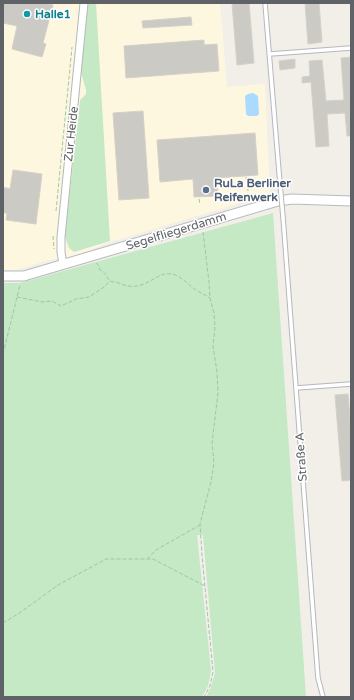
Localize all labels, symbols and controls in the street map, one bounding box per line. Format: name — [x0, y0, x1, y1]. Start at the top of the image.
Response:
place label: Halle1 — [35, 7, 71, 21]
marker: Halle1 — [22, 9, 32, 19]
street label: Zur Heide — [61, 105, 81, 162]
place label: RuLa Berliner Reifenwerk — [214, 176, 291, 204]
marker: RuLa Berliner Reifenwerk — [201, 185, 211, 195]
street label: Segelfliegerdamm — [124, 209, 228, 253]
street label: Straße A — [292, 432, 310, 482]

